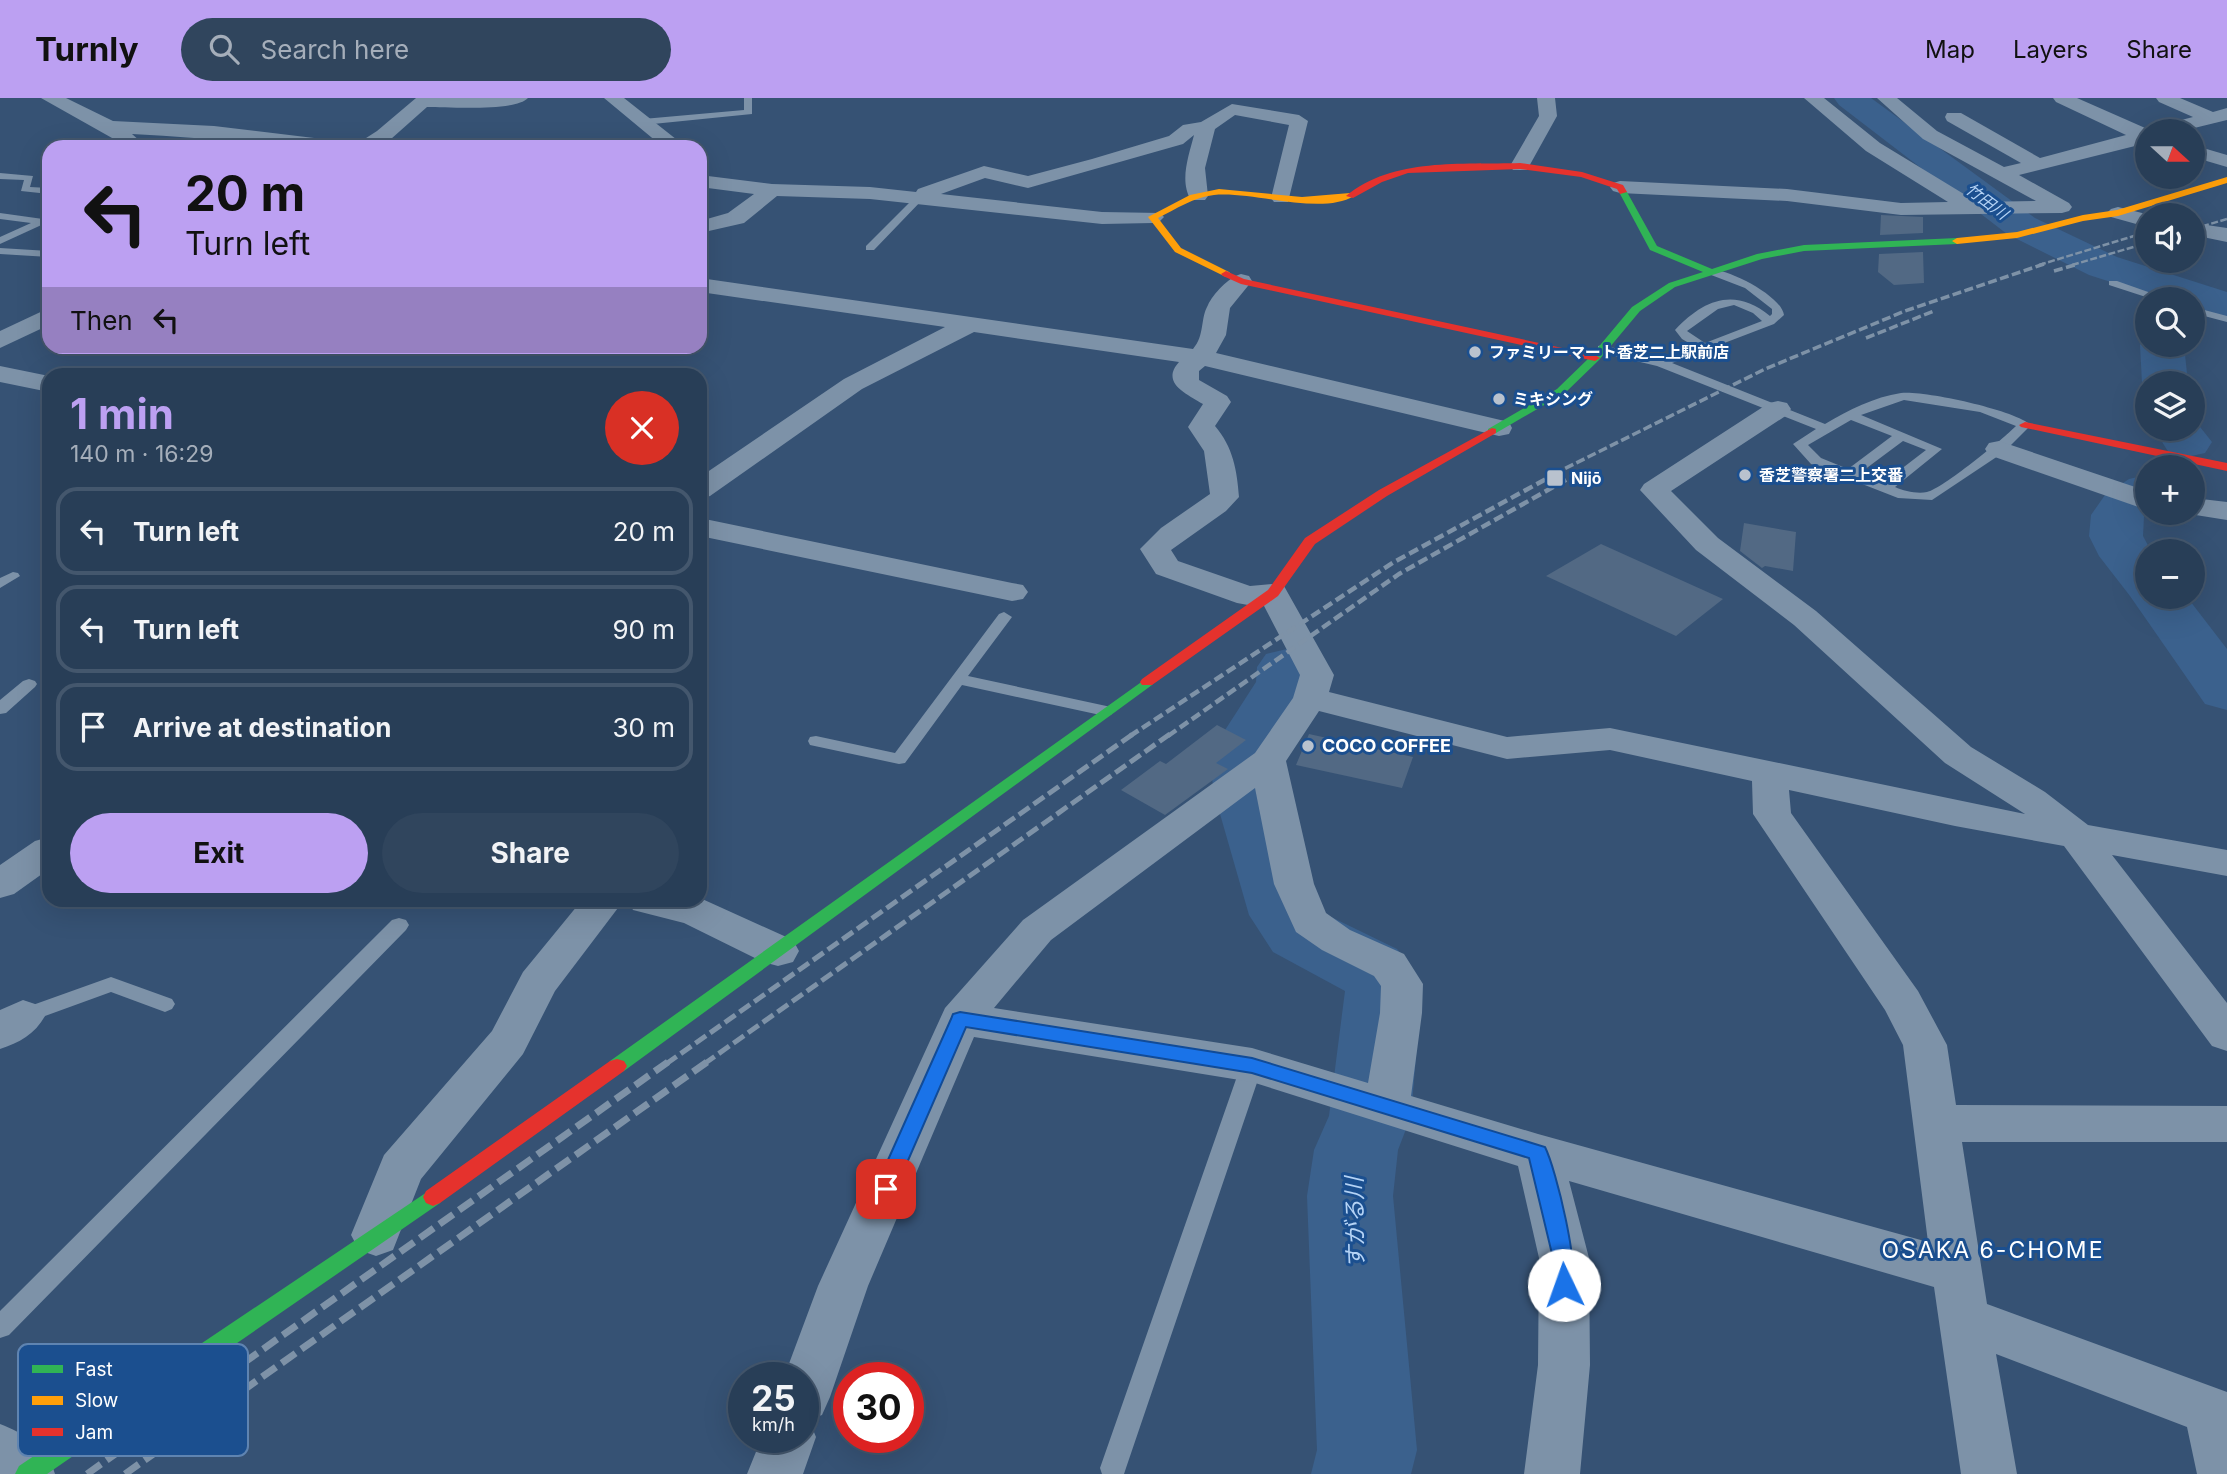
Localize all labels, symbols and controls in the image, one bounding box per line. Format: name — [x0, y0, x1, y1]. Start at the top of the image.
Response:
search box — [181, 18, 671, 81]
text: Turnly — [35, 29, 139, 69]
icon: search — [205, 30, 243, 68]
text: Search here — [261, 34, 409, 65]
text: Map — [1925, 35, 1975, 64]
text: Layers — [2013, 35, 2088, 64]
text: Share — [2126, 35, 2192, 64]
north arrow — [2135, 119, 2205, 189]
map controls — [2135, 119, 2205, 609]
text: 20 m — [185, 164, 305, 223]
icon: left — [70, 168, 161, 259]
water label: 竹田川 — [1962, 179, 2014, 225]
button: sound — [2135, 203, 2205, 273]
text: Turn left — [185, 224, 310, 263]
button: search — [2135, 287, 2205, 357]
icon: left — [147, 301, 185, 339]
text: Then — [70, 305, 133, 336]
place label: ファミリーマート香芝二上駅前店 — [1489, 342, 1729, 362]
marker: ファミリーマート香芝二上駅前店 — [1467, 344, 1483, 360]
button: layers — [2135, 371, 2205, 441]
text: 1 min — [70, 388, 174, 439]
place label: ミキシング — [1513, 389, 1593, 409]
button: close — [605, 391, 679, 465]
marker: ミキシング — [1491, 391, 1507, 407]
text: 140 m · 16:29 — [70, 440, 213, 468]
button: + — [2135, 455, 2205, 525]
place label: 香芝警察署二上交番 — [1759, 465, 1903, 485]
marker: 香芝警察署二上交番 — [1737, 467, 1753, 483]
marker: Nijō — [1545, 468, 1565, 488]
place label: Nijō — [1571, 468, 1602, 488]
icon: left — [74, 512, 112, 550]
text: Turn left — [133, 516, 239, 547]
text: 20 m — [613, 516, 675, 547]
button: − — [2135, 539, 2205, 609]
icon: left — [74, 610, 112, 648]
text: Turn left — [133, 614, 239, 645]
text: 90 m — [612, 614, 675, 645]
icon: arrive — [74, 708, 112, 746]
text: Arrive at destination — [133, 712, 392, 743]
text: 30 m — [612, 712, 675, 743]
place label: COCO COFFEE — [1322, 735, 1451, 756]
marker: COCO COFFEE — [1300, 738, 1316, 754]
button: Exit — [70, 813, 368, 893]
button: Share — [382, 813, 679, 893]
pin — [856, 1159, 916, 1219]
icon: arrive — [867, 1170, 905, 1208]
water label: すがる川 — [1340, 1174, 1370, 1269]
district label: OSAKA 6-CHOME — [1882, 1236, 2104, 1264]
position arrow — [1527, 1248, 1601, 1322]
legend — [18, 1344, 248, 1456]
text: Fast — [75, 1358, 113, 1381]
speed limit sign: 30 — [833, 1362, 924, 1453]
text: 25 — [751, 1377, 796, 1419]
text: Slow — [75, 1389, 118, 1412]
text: km/h — [752, 1414, 795, 1435]
text: Jam — [75, 1421, 113, 1444]

